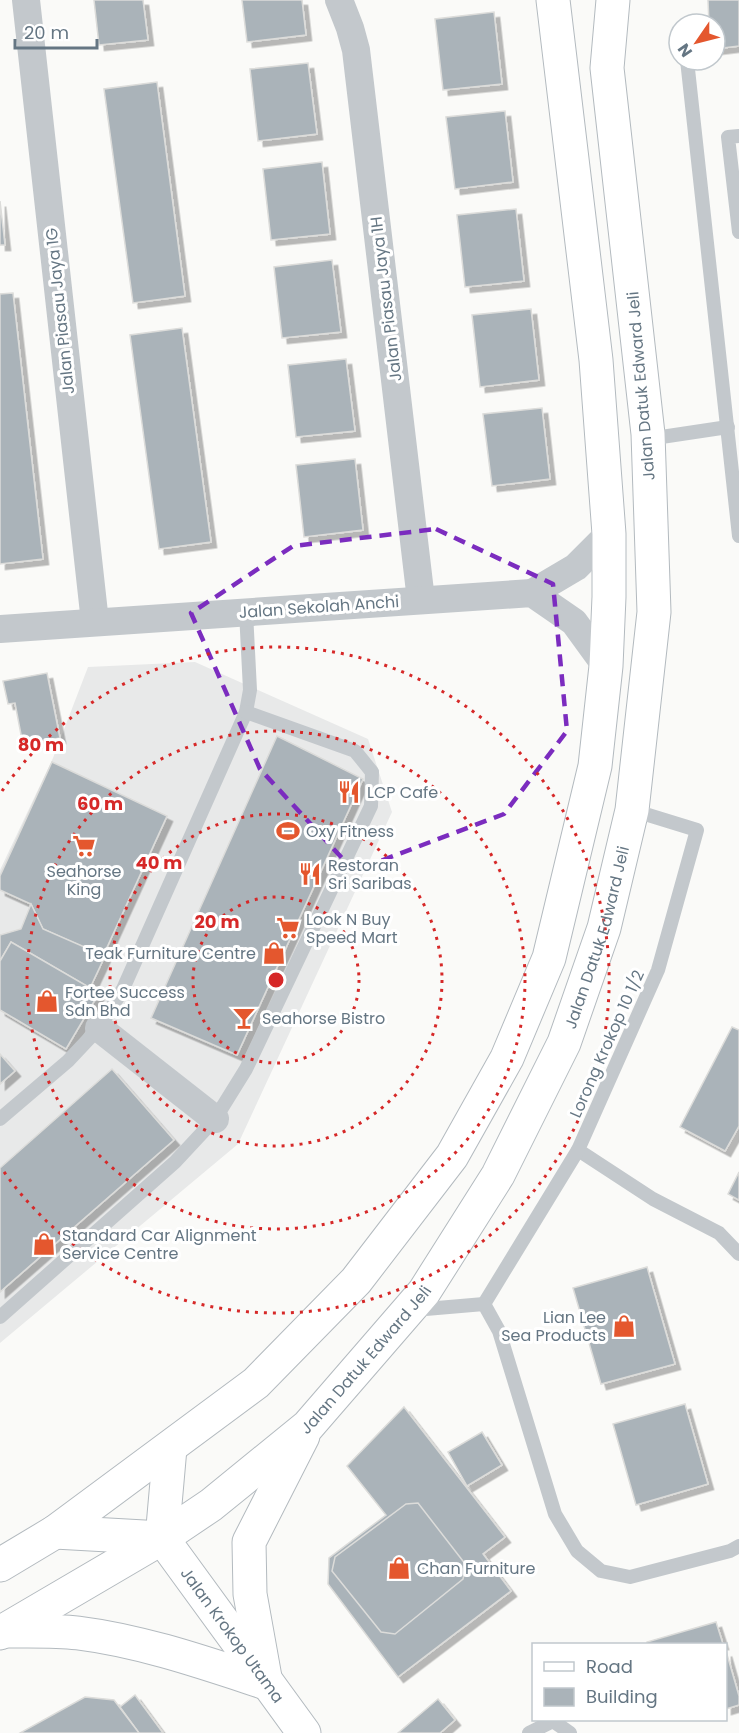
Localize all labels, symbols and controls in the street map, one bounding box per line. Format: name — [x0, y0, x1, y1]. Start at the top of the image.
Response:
scale bar — [15, 12, 98, 50]
north arrow — [667, 12, 727, 72]
text: 20 m — [24, 20, 69, 45]
text: N — [672, 39, 698, 62]
street label: Jalan Piasau Jaya 1H — [364, 215, 408, 383]
street label: Jalan Piasau Jaya 1G — [40, 227, 80, 395]
street label: Jalan Datuk Edward Jeli — [621, 291, 661, 481]
street label: Jalan Sekolah Anchi — [238, 590, 400, 624]
text: 80 m — [18, 732, 64, 757]
restaurant icon: LCP Cafe — [336, 779, 362, 805]
place label: LCP Cafe — [367, 781, 438, 804]
text: 60 m — [77, 791, 123, 816]
sports icon: Oxy Fitness — [275, 818, 301, 844]
place label: Oxy Fitness — [306, 820, 394, 843]
supermarket icon: Seahorse King — [71, 833, 97, 859]
street label: Jalan Datuk Edward Jeli — [558, 844, 635, 1032]
text: 40 m — [136, 850, 182, 875]
place label: Restoran Sri Saribas — [328, 854, 412, 895]
place label: Seahorse King — [47, 860, 121, 901]
restaurant icon: Restoran Sri Saribas — [297, 861, 323, 887]
place label: Look N Buy Speed Mart — [306, 908, 398, 949]
text: 20 m — [195, 909, 239, 934]
supermarket icon: Look N Buy Speed Mart — [275, 915, 301, 941]
shop icon: Teak Furniture Centre — [261, 940, 287, 966]
place label: Teak Furniture Centre — [85, 942, 256, 965]
street label: Lorong Krokop 10 1/2 — [564, 966, 650, 1122]
centre of rings — [266, 970, 286, 990]
place label: Fortee Success Sdn Bhd — [65, 981, 185, 1022]
shop icon: Fortee Success Sdn Bhd — [34, 988, 60, 1014]
bar icon: Seahorse Bistro — [231, 1005, 257, 1031]
place label: Seahorse Bistro — [262, 1007, 385, 1030]
place label: Standard Car Alignment Service Centre — [62, 1224, 257, 1265]
shop icon: Standard Car Alignment Service Centre — [31, 1231, 57, 1257]
street label: Jalan Datuk Edward Jeli — [295, 1281, 437, 1439]
place label: Lian Lee Sea Products — [501, 1306, 606, 1347]
shop icon: Lian Lee Sea Products — [611, 1313, 637, 1339]
shop icon: Chan Furniture — [386, 1555, 412, 1581]
place label: Chan Furniture — [417, 1557, 535, 1580]
street label: Jalan Krokop Utama — [175, 1562, 290, 1708]
legend — [532, 1643, 727, 1721]
text: Road — [586, 1654, 633, 1679]
text: Building — [586, 1684, 658, 1709]

